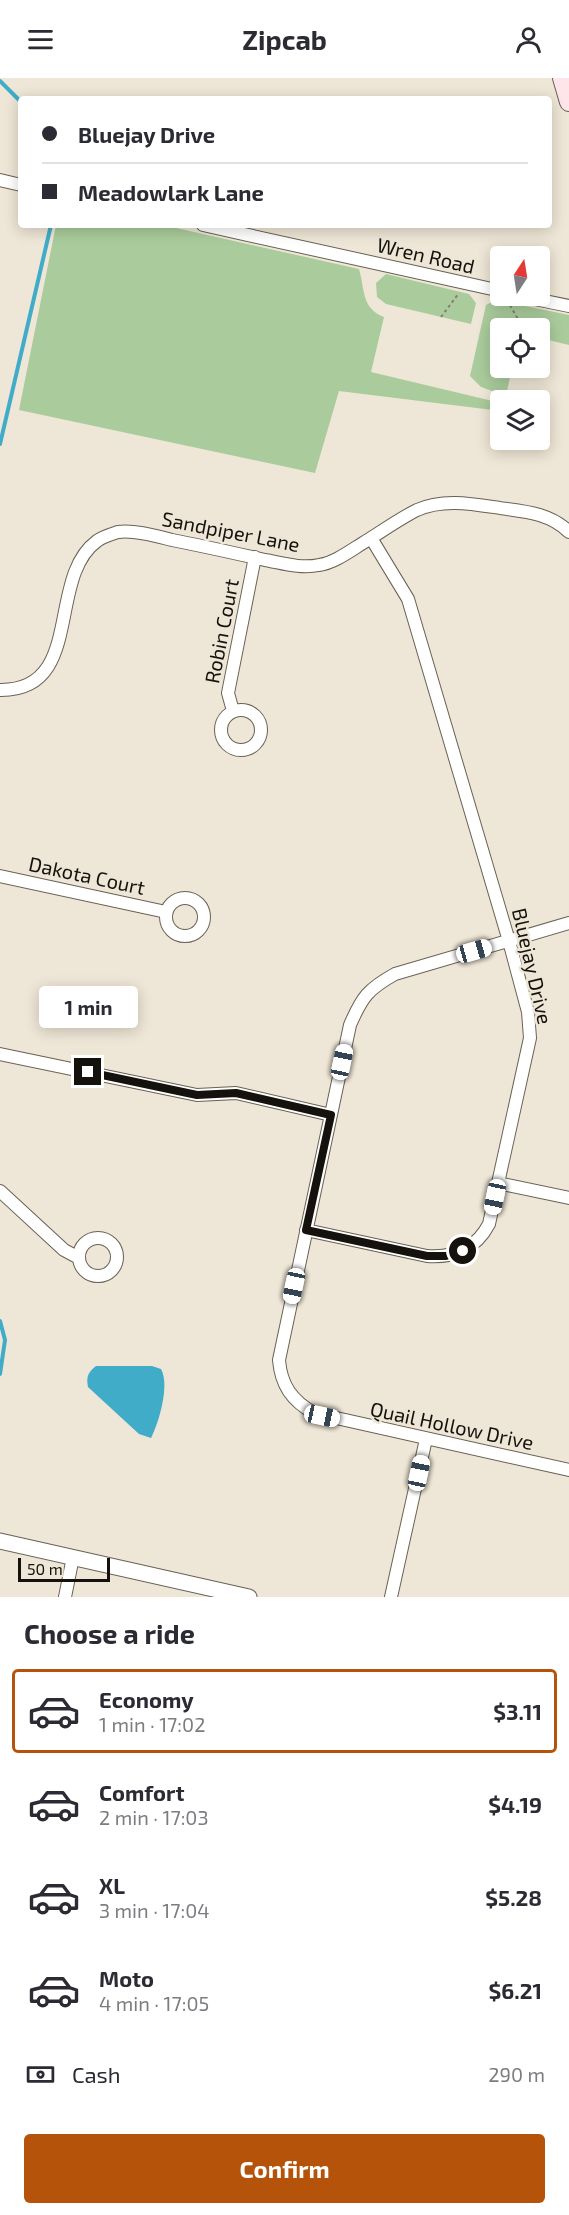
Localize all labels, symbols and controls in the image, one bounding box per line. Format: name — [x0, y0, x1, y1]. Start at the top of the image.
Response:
icon: menu — [24, 23, 57, 56]
text: Zipcab — [242, 23, 327, 55]
icon: person — [512, 23, 545, 56]
text: Bluejay Drive — [78, 121, 215, 147]
text: Meadowlark Lane — [78, 179, 264, 205]
street label: Wren Road — [375, 232, 477, 278]
north arrow — [490, 246, 550, 306]
map controls — [490, 246, 550, 450]
button: locate — [490, 318, 550, 378]
button: layers — [490, 390, 550, 450]
street label: Sandpiper Lane — [160, 506, 302, 556]
street label: Robin Court — [199, 576, 243, 685]
street label: Dakota Court — [27, 851, 148, 899]
street label: Bluejay Drive — [508, 906, 558, 1026]
car — [454, 937, 494, 965]
callout: 1 min — [38, 985, 138, 1027]
text: 1 min — [64, 995, 113, 1019]
car — [329, 1043, 355, 1081]
route end — [74, 1058, 101, 1085]
car — [482, 1178, 508, 1216]
route start — [449, 1237, 476, 1264]
car — [281, 1267, 307, 1305]
street label: Quail Hollow Drive — [368, 1396, 536, 1454]
car — [303, 1403, 341, 1429]
car — [406, 1454, 432, 1492]
scale bar — [18, 1555, 110, 1582]
text: 50 m — [27, 1559, 63, 1578]
text: Choose a ride — [24, 1617, 195, 1649]
icon: car — [27, 1684, 81, 1738]
text: Economy — [99, 1686, 194, 1712]
text: $3.11 — [493, 1698, 542, 1724]
text: 1 min · 17:02 — [99, 1712, 205, 1736]
icon: car — [27, 1777, 81, 1831]
text: Comfort — [99, 1779, 184, 1805]
text: $4.19 — [488, 1791, 542, 1817]
text: 2 min · 17:03 — [99, 1805, 209, 1829]
icon: car — [27, 1870, 81, 1924]
text: XL — [99, 1872, 125, 1898]
text: $5.28 — [485, 1884, 542, 1910]
text: 3 min · 17:04 — [99, 1898, 210, 1922]
icon: car — [27, 1963, 81, 2017]
text: Moto — [99, 1965, 154, 1991]
text: $6.21 — [489, 1977, 542, 2003]
text: 4 min · 17:05 — [99, 1991, 209, 2015]
icon: cash — [24, 2058, 57, 2091]
text: Cash — [72, 2061, 121, 2087]
text: 290 m — [488, 2062, 545, 2086]
button: Confirm — [24, 2134, 545, 2203]

